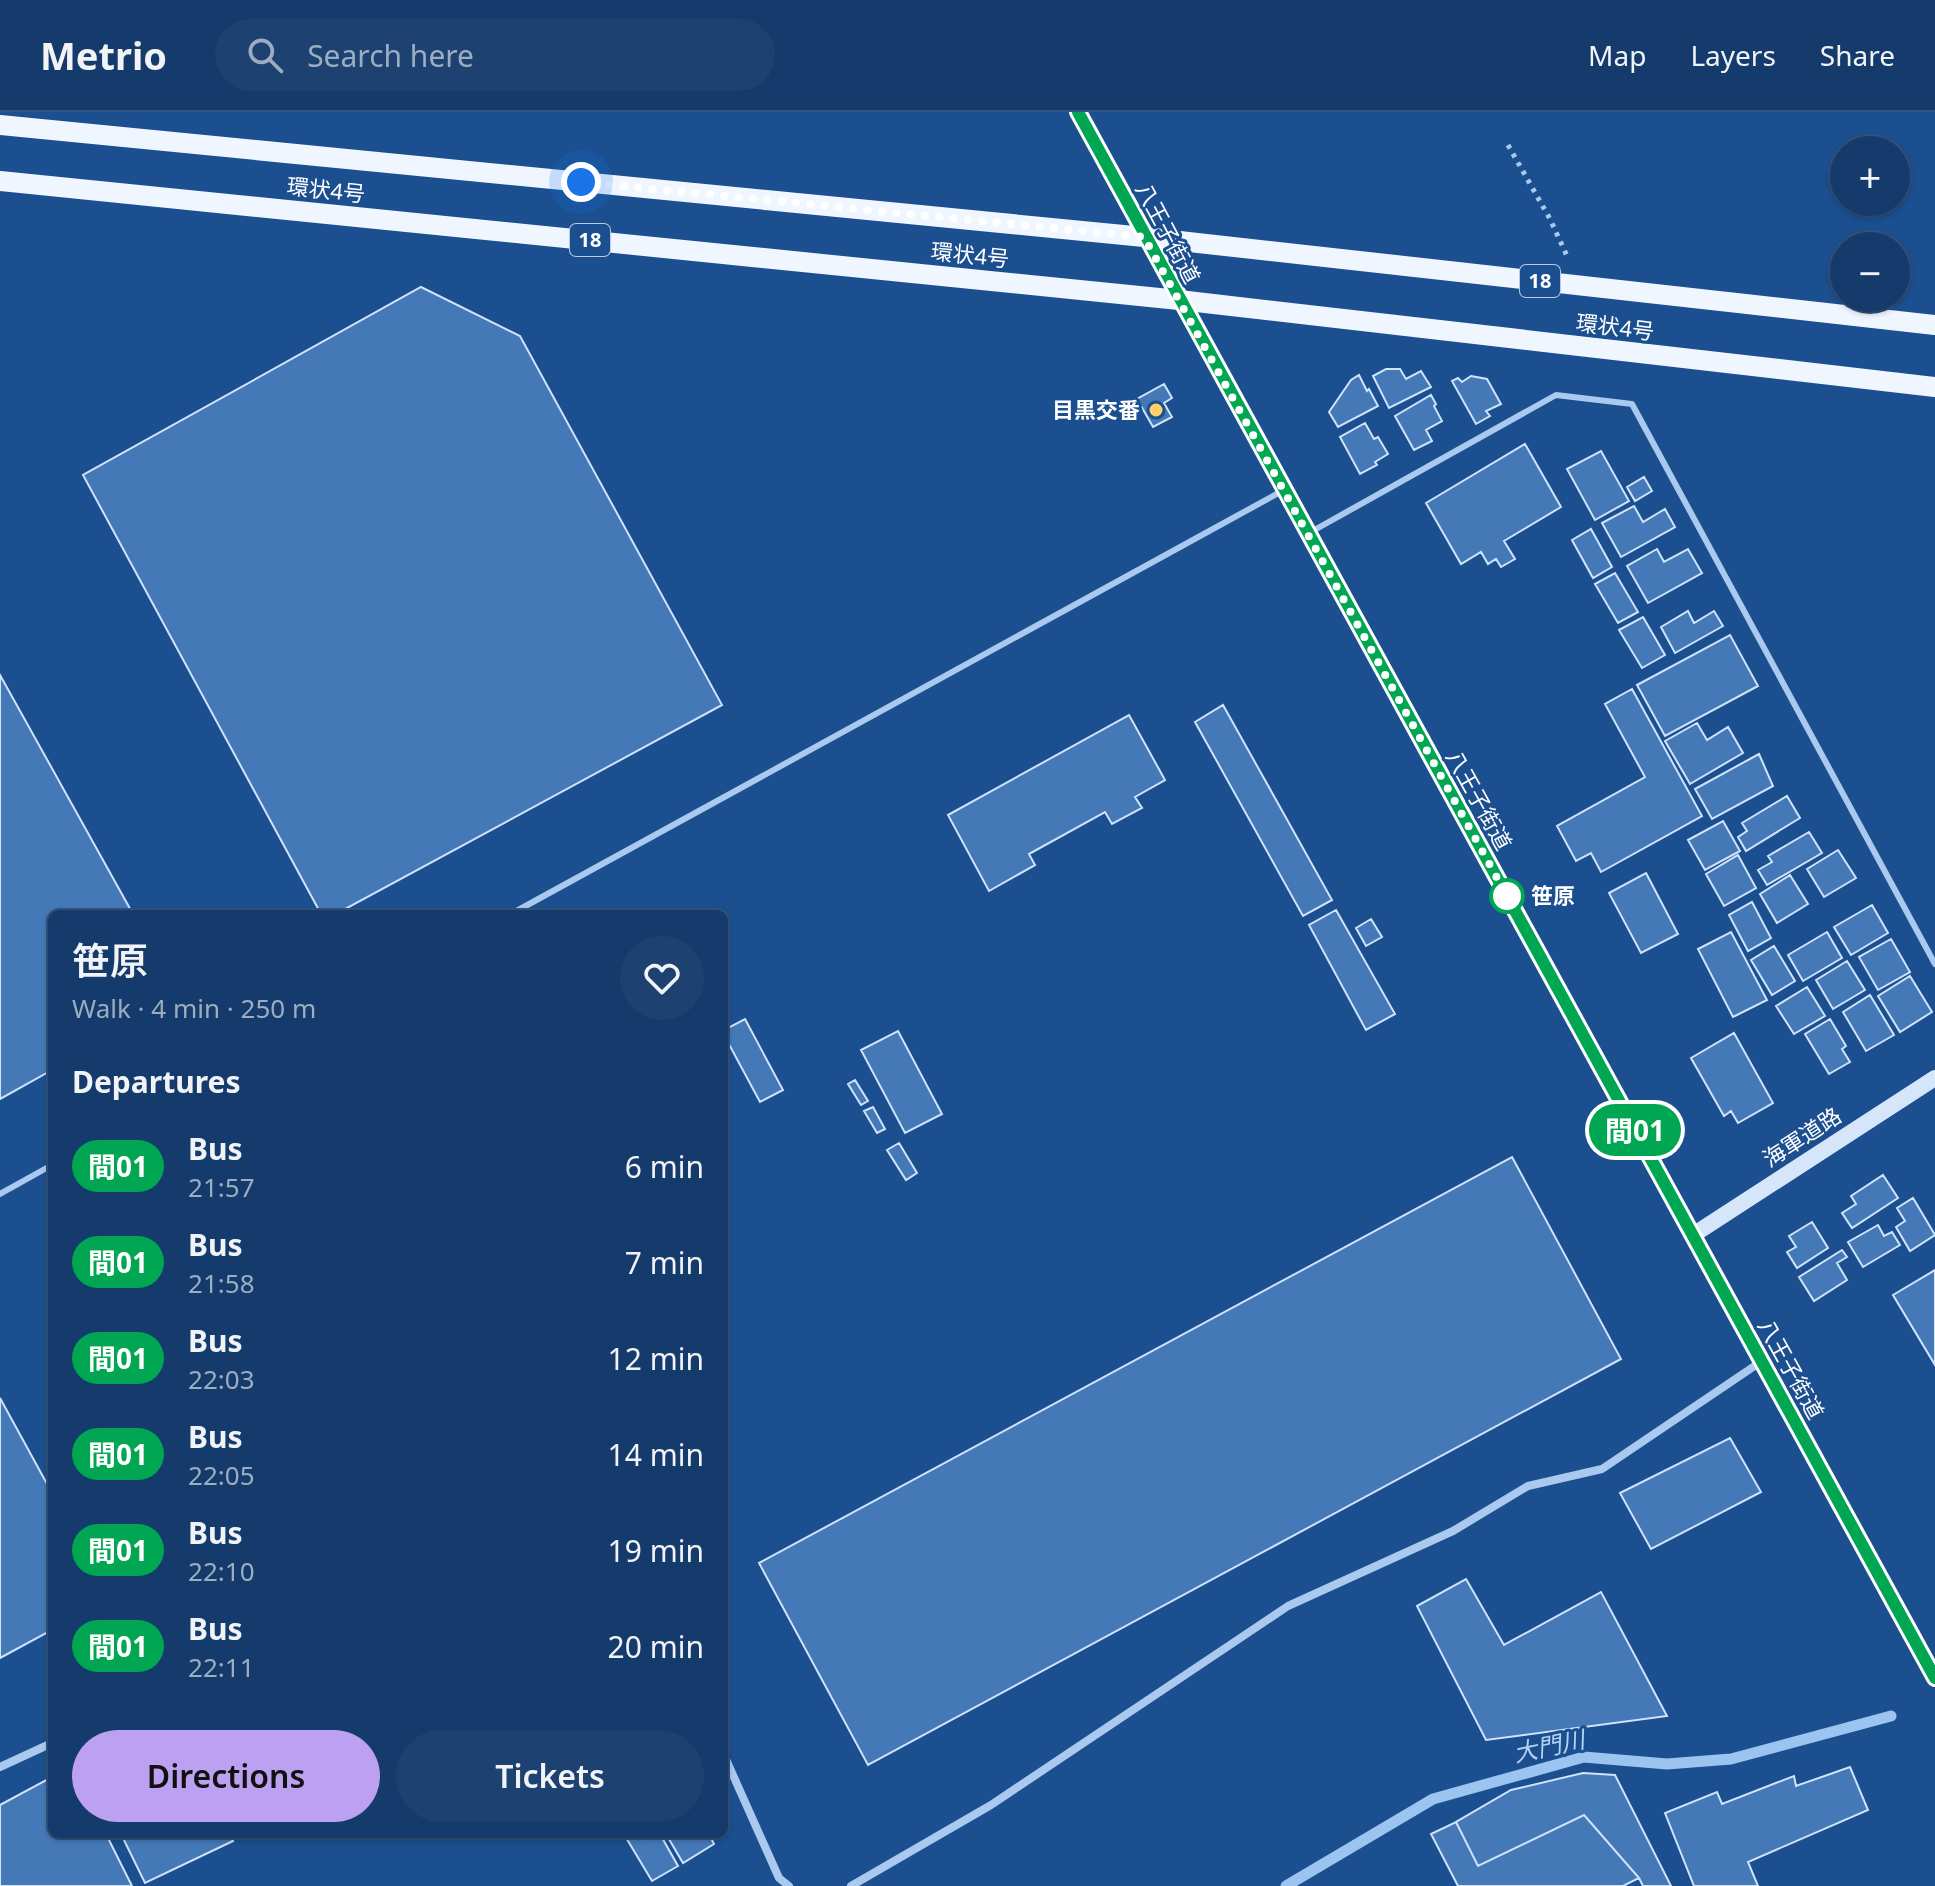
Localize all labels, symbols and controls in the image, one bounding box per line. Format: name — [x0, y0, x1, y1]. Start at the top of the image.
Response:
search box — [215, 19, 775, 91]
text: Metrio — [40, 29, 167, 81]
icon: search — [243, 33, 287, 77]
text: Search here — [307, 35, 474, 76]
text: Map — [1588, 36, 1646, 74]
text: Layers — [1690, 36, 1776, 74]
text: Share — [1820, 36, 1895, 74]
map controls — [1830, 136, 1910, 312]
button: + — [1830, 136, 1910, 216]
your location — [561, 162, 601, 202]
street label: 環状4号 — [285, 170, 367, 208]
street label: 八王子街道 — [1130, 177, 1208, 288]
road number: 18 — [570, 224, 610, 256]
button: − — [1830, 232, 1910, 312]
street label: 環状4号 — [929, 235, 1011, 273]
road number: 18 — [1520, 265, 1560, 297]
street label: 環状4号 — [1574, 306, 1656, 346]
place label: 目黒交番 — [1052, 394, 1140, 424]
marker: 目黒交番 — [1147, 401, 1165, 419]
street label: 八王子街道 — [1440, 744, 1520, 855]
marker: 笹原 — [1490, 879, 1524, 913]
place label: 笹原 — [1531, 880, 1575, 910]
text: 笹原 — [72, 934, 148, 986]
button: heart — [620, 936, 704, 1020]
text: Walk · 4 min · 250 m — [72, 990, 316, 1026]
text: Departures — [72, 1061, 241, 1102]
street label: 海軍道路 — [1756, 1100, 1847, 1173]
line badge: 間01 — [1589, 1104, 1681, 1156]
text: 間01 — [1605, 1111, 1665, 1149]
text: Bus — [188, 1128, 243, 1169]
text: 6 min — [625, 1146, 704, 1187]
text: 間01 — [88, 1147, 148, 1185]
text: 21:57 — [188, 1169, 255, 1205]
text: Bus — [188, 1224, 243, 1265]
text: 7 min — [625, 1242, 704, 1283]
text: 間01 — [88, 1243, 148, 1281]
text: 21:58 — [188, 1265, 255, 1301]
street label: 八王子街道 — [1752, 1313, 1832, 1424]
text: Bus — [188, 1320, 243, 1361]
text: 12 min — [608, 1338, 704, 1379]
text: 間01 — [88, 1339, 148, 1377]
text: 22:03 — [188, 1361, 255, 1397]
text: Bus — [188, 1416, 243, 1457]
text: 14 min — [608, 1434, 704, 1475]
text: 間01 — [88, 1435, 148, 1473]
text: 22:05 — [188, 1457, 255, 1493]
text: Bus — [188, 1512, 243, 1553]
text: 19 min — [608, 1530, 704, 1571]
text: 間01 — [88, 1531, 148, 1569]
text: 22:10 — [188, 1553, 255, 1589]
text: Bus — [188, 1608, 243, 1649]
text: 20 min — [608, 1626, 704, 1667]
text: 間01 — [88, 1627, 148, 1665]
text: 22:11 — [188, 1649, 255, 1685]
water label: 大門川 — [1510, 1721, 1590, 1769]
button: Directions — [72, 1730, 380, 1822]
button: Tickets — [396, 1730, 704, 1822]

